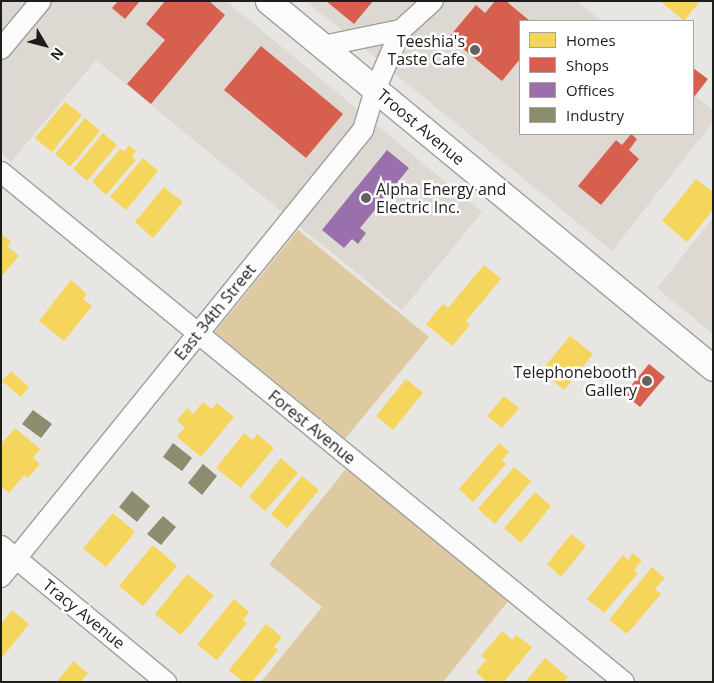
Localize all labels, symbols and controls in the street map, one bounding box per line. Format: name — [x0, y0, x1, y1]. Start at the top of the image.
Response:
north arrow — [20, 20, 70, 70]
legend — [519, 20, 694, 135]
text: Homes — [566, 30, 616, 50]
place label: Teeshia's Taste Cafe — [387, 31, 465, 69]
text: N — [46, 44, 68, 65]
marker: Teeshia's Taste Cafe — [469, 44, 481, 56]
text: Shops — [566, 55, 609, 75]
text: Offices — [566, 80, 614, 100]
street label: Troost Avenue — [374, 85, 468, 169]
text: Industry — [566, 105, 624, 125]
place label: Alpha Energy and Electric Inc. — [376, 179, 506, 217]
marker: Alpha Energy and Electric Inc. — [360, 192, 372, 204]
street label: East 34th Street — [170, 260, 260, 364]
place label: Telephonebooth Gallery — [514, 362, 637, 400]
marker: Telephonebooth Gallery — [641, 375, 653, 387]
street label: Forest Avenue — [265, 386, 359, 468]
street label: Tracy Avenue — [39, 575, 129, 653]

